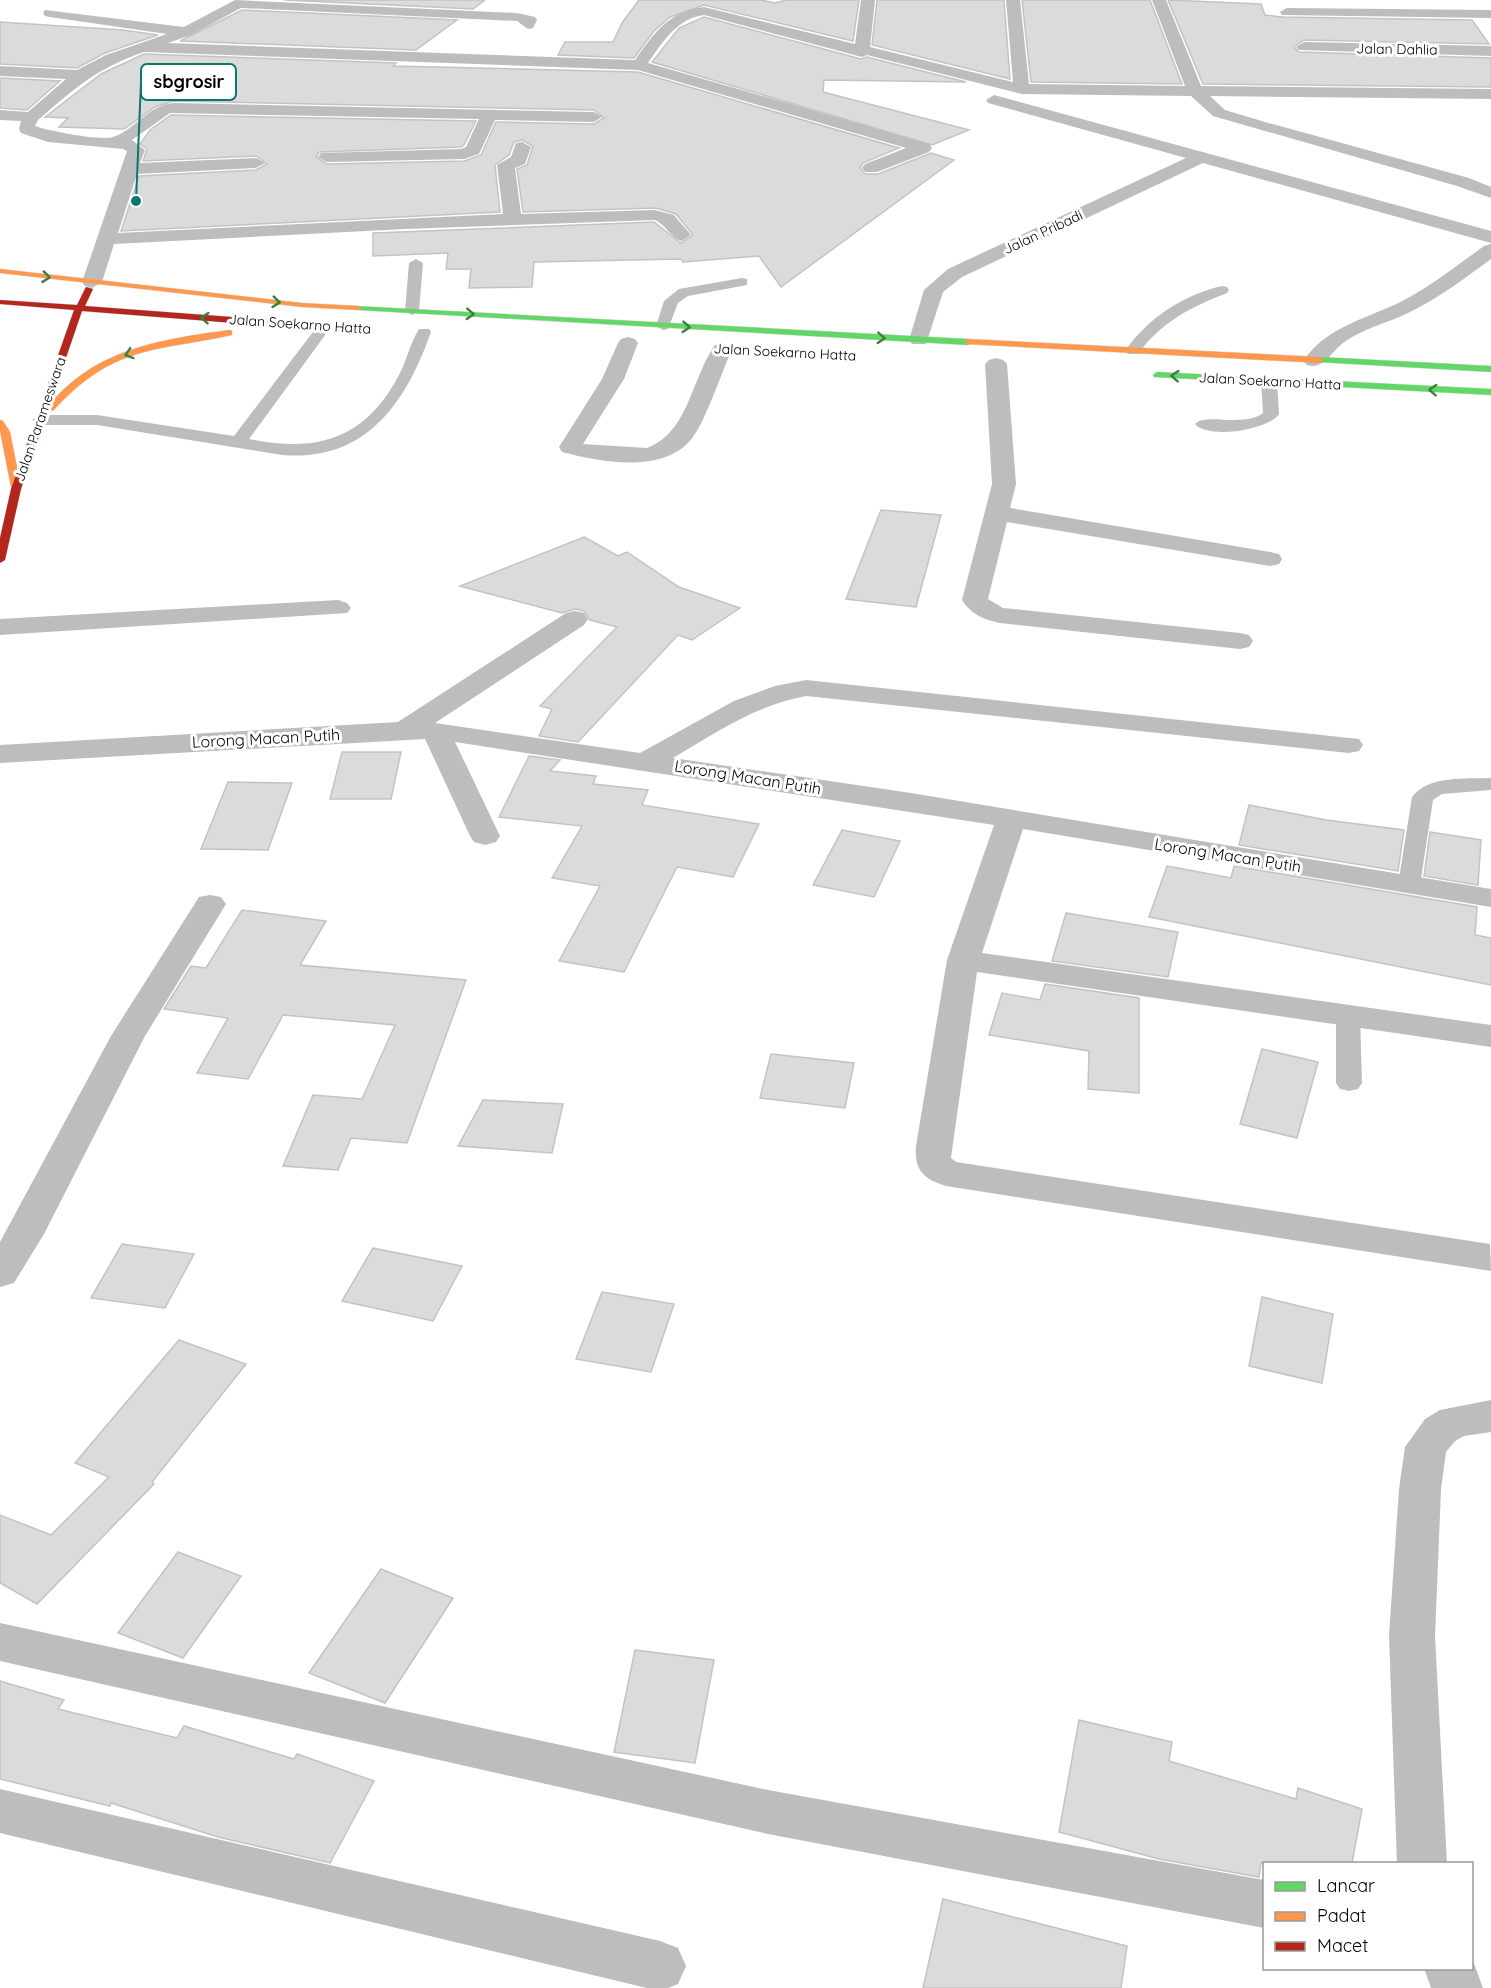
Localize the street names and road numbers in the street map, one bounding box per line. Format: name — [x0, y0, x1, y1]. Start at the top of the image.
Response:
street label: Jalan Dahlia — [1356, 39, 1438, 59]
street label: Jalan Pribadi — [1001, 206, 1085, 258]
street label: Jalan Soekarno Hatta — [228, 310, 372, 338]
street label: Jalan Soekarno Hatta — [713, 339, 857, 365]
street label: Jalan Parameswara — [10, 354, 70, 484]
street label: Jalan Soekarno Hatta — [1198, 368, 1342, 394]
street label: Lorong Macan Putih — [191, 724, 341, 752]
street label: Lorong Macan Putih — [673, 756, 823, 798]
street label: Lorong Macan Putih — [1153, 834, 1303, 876]

